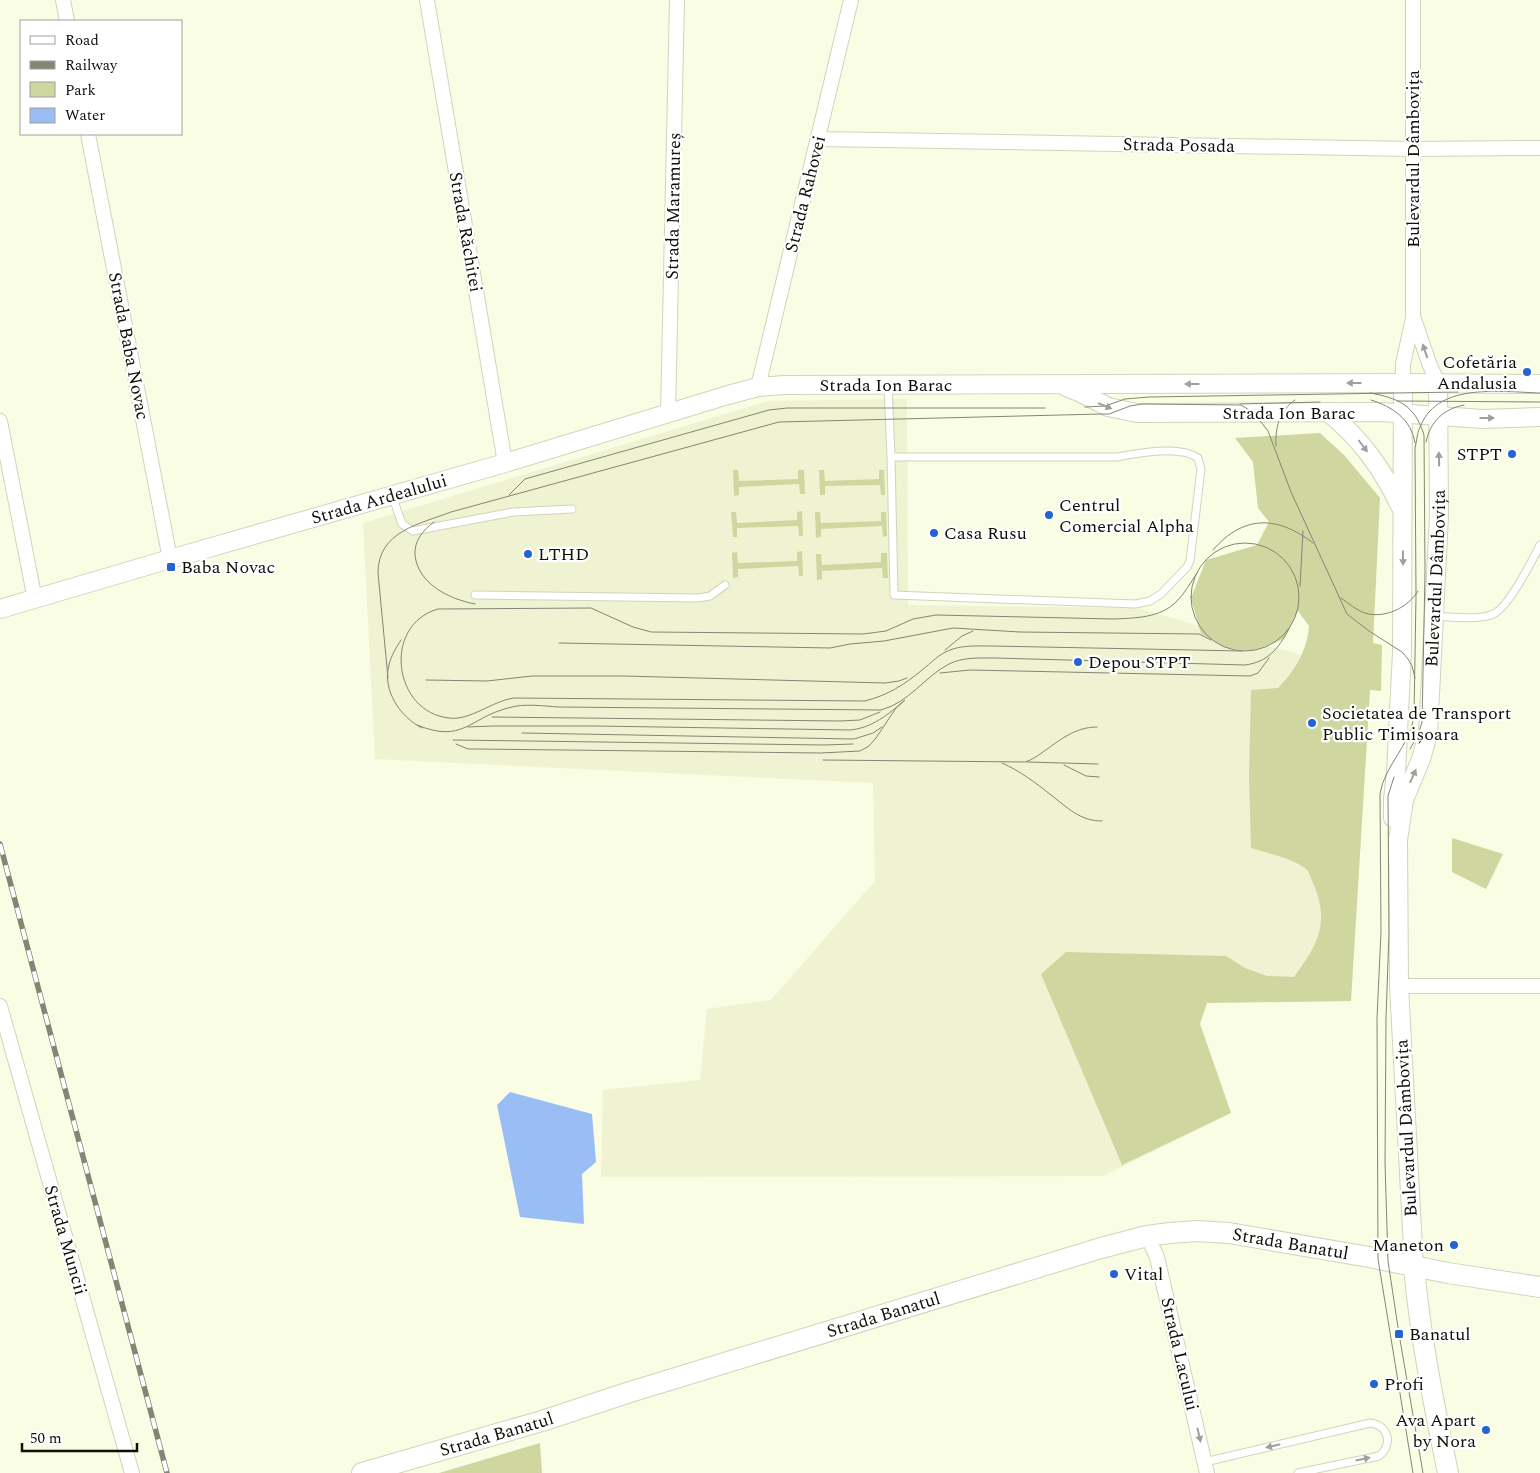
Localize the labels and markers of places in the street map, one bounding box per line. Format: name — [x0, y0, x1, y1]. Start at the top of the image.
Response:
place label: Cofetăria Andalusia — [1437, 349, 1517, 397]
marker: Cofetăria Andalusia — [1521, 366, 1533, 378]
place label: STPT — [1457, 441, 1502, 468]
marker: STPT — [1506, 448, 1518, 460]
place label: Centrul Comercial Alpha — [1059, 492, 1194, 540]
marker: Centrul Comercial Alpha — [1043, 509, 1055, 521]
place label: Casa Rusu — [944, 520, 1027, 547]
marker: Casa Rusu — [928, 527, 940, 539]
place label: LTHD — [538, 541, 589, 568]
marker: LTHD — [522, 548, 534, 560]
place label: Baba Novac — [181, 554, 275, 581]
marker: Baba Novac — [165, 561, 177, 573]
place label: Depou STPT — [1088, 649, 1191, 676]
marker: Depou STPT — [1072, 656, 1084, 668]
place label: Societatea de Transport Public Timișoara — [1322, 700, 1511, 748]
marker: Societatea de Transport Public Timișoara — [1306, 717, 1318, 729]
place label: Maneton — [1372, 1232, 1444, 1259]
marker: Maneton — [1448, 1239, 1460, 1251]
place label: Vital — [1124, 1261, 1163, 1288]
marker: Vital — [1108, 1268, 1120, 1280]
place label: Banatul — [1409, 1321, 1471, 1348]
marker: Banatul — [1393, 1328, 1405, 1340]
place label: Profi — [1384, 1371, 1424, 1398]
marker: Profi — [1368, 1378, 1380, 1390]
place label: Ava Apart by Nora — [1395, 1407, 1476, 1455]
marker: Ava Apart by Nora — [1480, 1424, 1492, 1436]

